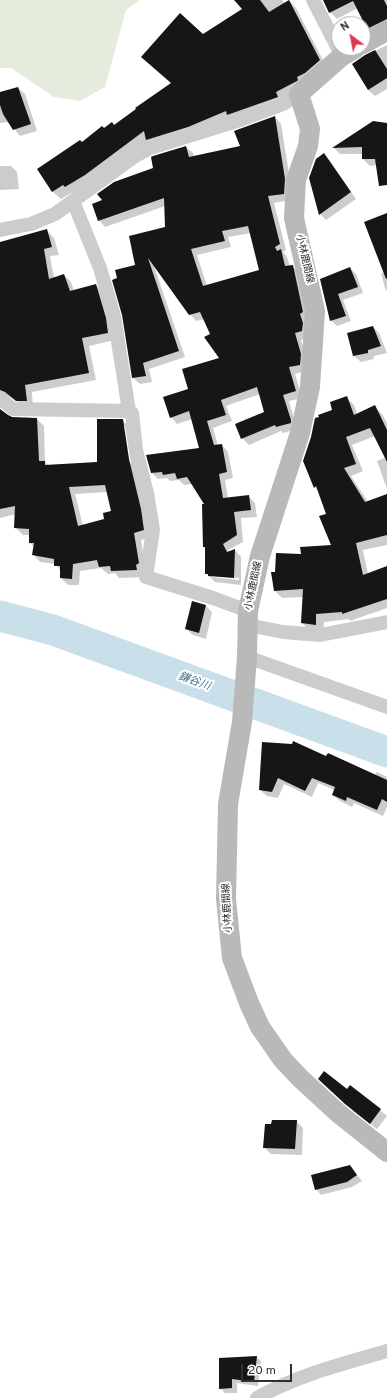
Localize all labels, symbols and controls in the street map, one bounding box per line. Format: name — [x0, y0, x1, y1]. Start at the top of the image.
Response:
north arrow — [331, 16, 371, 56]
text: N — [338, 19, 352, 35]
street label: 小林鹿間線 — [293, 233, 315, 285]
street label: 小林鹿間線 — [243, 560, 265, 612]
water label: 鎌谷川 — [176, 670, 212, 694]
street label: 小林鹿間線 — [221, 883, 235, 933]
scale bar — [243, 1356, 294, 1382]
text: 20 m — [248, 1363, 276, 1379]

